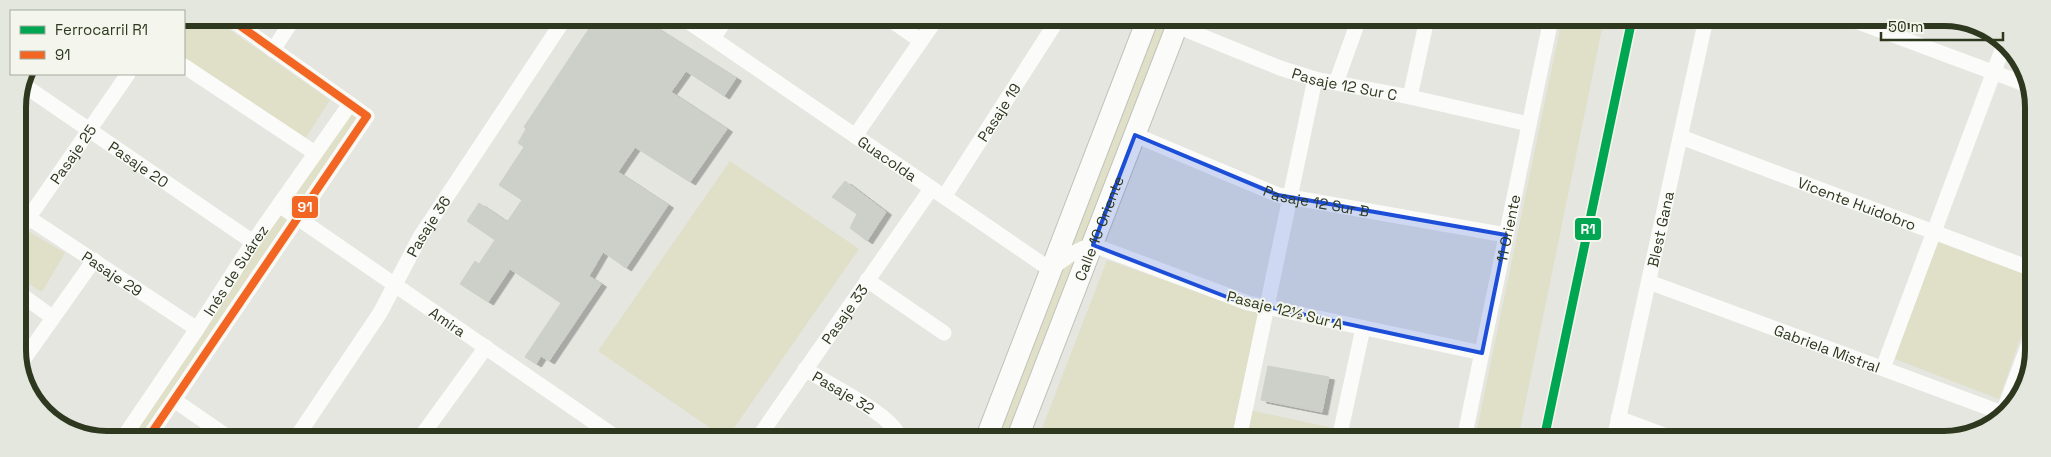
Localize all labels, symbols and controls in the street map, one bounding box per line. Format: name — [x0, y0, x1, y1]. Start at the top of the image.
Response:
legend — [10, 10, 185, 75]
scale bar — [1881, 10, 2004, 42]
text: 50 m — [1888, 17, 1923, 36]
text: Ferrocarril R1 — [55, 20, 148, 39]
text: 91 — [55, 45, 70, 64]
street label: Pasaje 12 Sur C — [1290, 63, 1399, 104]
street label: Pasaje 19 — [973, 79, 1024, 145]
street label: Pasaje 25 — [45, 120, 100, 188]
street label: Guacolda — [854, 131, 921, 185]
street label: Pasaje 20 — [105, 137, 173, 191]
street label: Vicente Huidobro — [1795, 172, 1919, 234]
street label: Calle 10 Oriente — [1070, 173, 1128, 283]
street label: Pasaje 12 Sur B — [1261, 181, 1371, 220]
street label: Blest Gana — [1642, 189, 1678, 269]
street label: Pasaje 36 — [402, 192, 454, 260]
street label: 11 Oriente — [1491, 193, 1524, 264]
line badge: 91 — [291, 195, 319, 219]
text: 91 — [298, 198, 312, 216]
line badge: R1 — [1574, 217, 1602, 241]
text: R1 — [1580, 220, 1596, 238]
street label: Inés de Suárez — [199, 221, 272, 319]
street label: Pasaje 29 — [79, 246, 146, 300]
street label: Pasaje 33 — [817, 280, 872, 348]
street label: Pasaje 12½ Sur A — [1225, 286, 1346, 334]
street label: Amira — [426, 302, 470, 341]
street label: Gabriela Mistral — [1771, 320, 1883, 376]
street label: Pasaje 32 — [809, 366, 878, 418]

